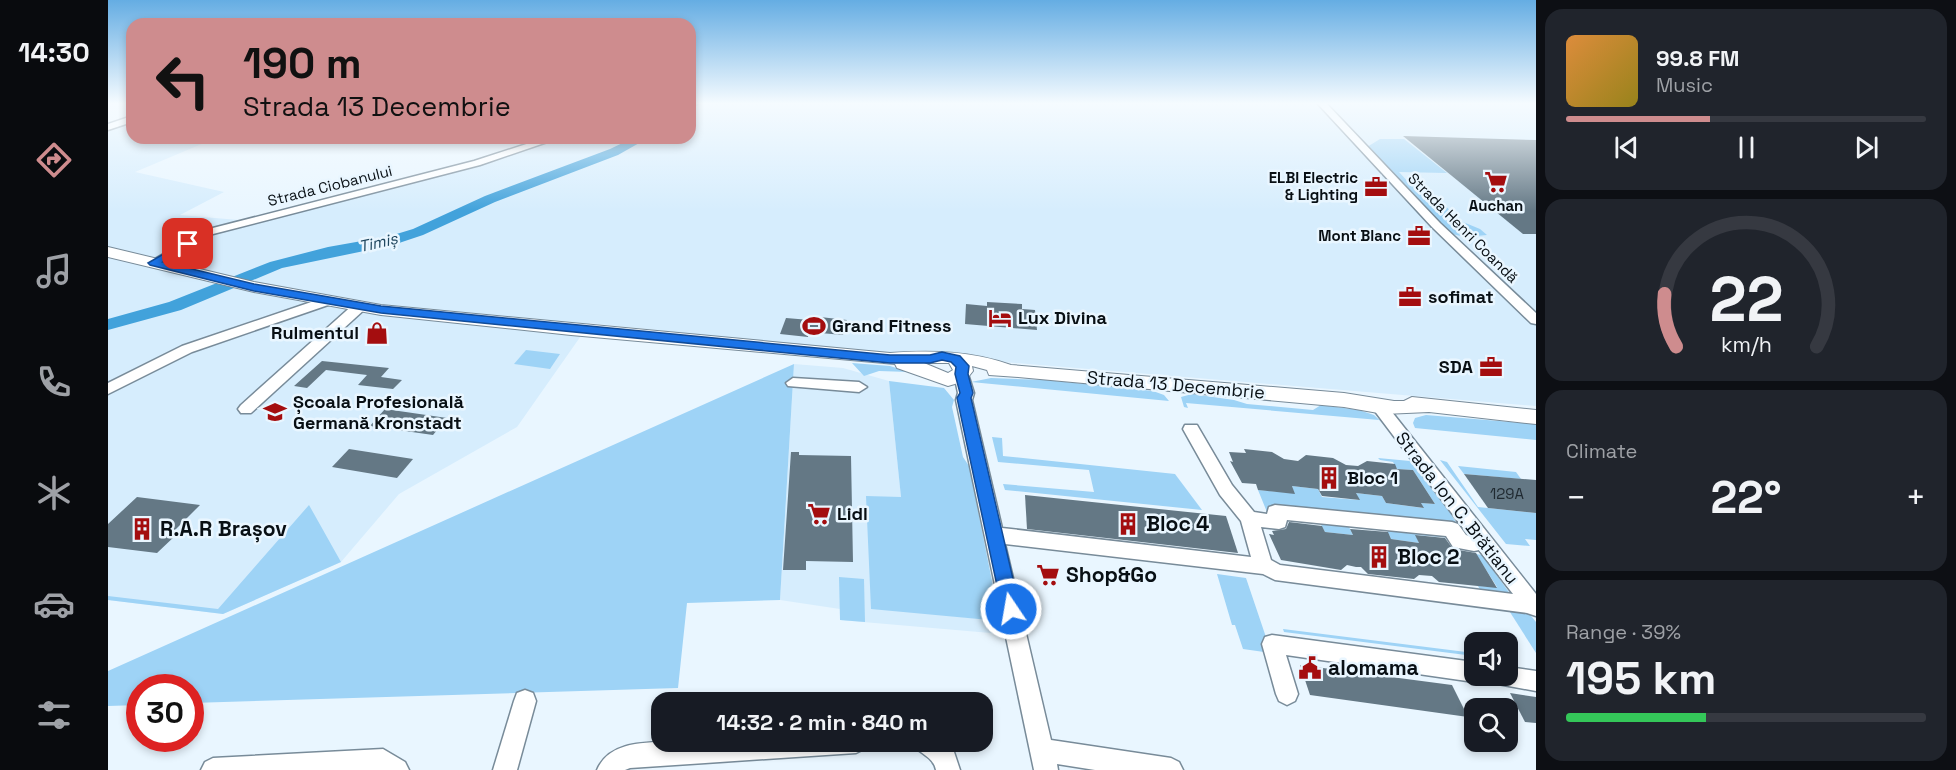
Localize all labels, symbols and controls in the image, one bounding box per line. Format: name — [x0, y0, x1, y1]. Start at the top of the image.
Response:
text: 14:30 — [18, 35, 90, 70]
text: 190 m — [243, 37, 362, 90]
icon: left — [144, 42, 222, 120]
text: 99.8 FM — [1656, 44, 1739, 72]
text: Music — [1656, 72, 1713, 98]
text: Strada 13 Decembrie — [243, 89, 511, 124]
icon: previous — [1610, 131, 1643, 164]
icon: pause — [1730, 131, 1763, 164]
icon: next — [1850, 131, 1883, 164]
icon: directions — [33, 139, 75, 181]
street label: Strada Ciobanului — [266, 161, 394, 210]
place label: ELBI Electric & Lighting — [1269, 168, 1358, 204]
street label: Strada Henri Coandă — [1404, 169, 1523, 287]
supermarket icon: Auchan — [1483, 169, 1509, 195]
office icon: ELBI Electric & Lighting — [1363, 174, 1389, 200]
place label: Auchan — [1469, 196, 1523, 215]
pin — [162, 218, 213, 269]
office icon: Mont Blanc — [1406, 223, 1432, 249]
place label: Mont Blanc — [1318, 226, 1401, 245]
icon: arrive — [171, 227, 204, 260]
water label: Timiș — [357, 228, 400, 257]
icon: music — [33, 250, 75, 292]
text: 22 — [1709, 260, 1783, 339]
office icon: sofimat — [1397, 284, 1423, 310]
place label: sofimat — [1428, 285, 1494, 308]
hotel icon: Lux Divina — [987, 305, 1013, 331]
place label: Lux Divina — [1018, 306, 1108, 329]
sports icon: Grand Fitness — [801, 313, 827, 339]
place label: Grand Fitness — [832, 314, 951, 337]
shop icon: Rulmentul — [364, 320, 390, 346]
place label: Rulmentul — [271, 321, 359, 344]
text: km/h — [1720, 331, 1772, 358]
office icon: SDA — [1478, 354, 1504, 380]
place label: SDA — [1439, 355, 1474, 378]
icon: phone — [33, 361, 75, 403]
street label: Strada 13 Decembrie — [1086, 365, 1266, 404]
place label: Școala Profesională Germană Kronstadt — [293, 390, 465, 434]
school or university icon: Școala Profesională Germană Kronstadt — [262, 399, 288, 425]
street label: Strada Ion C. Brătianu — [1391, 427, 1524, 588]
text: Climate — [1566, 438, 1637, 464]
building icon: Bloc 1 — [1316, 465, 1342, 491]
place label: Bloc 1 — [1347, 466, 1398, 489]
text: 22° — [1710, 469, 1782, 526]
icon: climate — [33, 472, 75, 514]
text: − — [1566, 477, 1586, 519]
text: + — [1906, 477, 1926, 519]
house number: 129A — [1490, 484, 1524, 503]
supermarket icon: Lidl — [806, 501, 832, 527]
place label: Lidl — [837, 502, 868, 525]
place label: Bloc 4 — [1146, 510, 1209, 537]
building icon: Bloc 4 — [1115, 511, 1141, 537]
place label: R.A.R Brașov — [160, 515, 287, 543]
building icon: R.A.R Brașov — [129, 516, 155, 542]
place label: Bloc 2 — [1397, 543, 1460, 570]
building icon: Bloc 2 — [1366, 544, 1392, 570]
place label: Shop&Go — [1066, 561, 1157, 588]
supermarket icon: Shop&Go — [1035, 562, 1061, 588]
position arrow — [979, 577, 1043, 641]
icon: car — [33, 583, 75, 625]
text: Range · 39% — [1566, 619, 1681, 645]
map controls — [1464, 632, 1518, 752]
button: sound — [1464, 632, 1518, 686]
text: 195 km — [1566, 650, 1716, 707]
place label: alomama — [1328, 654, 1419, 681]
public building icon: alomama — [1297, 655, 1323, 681]
speed limit sign: 30 — [126, 674, 204, 752]
icon: filters — [33, 694, 75, 736]
button: search — [1464, 698, 1518, 752]
text: 14:32 · 2 min · 840 m — [716, 708, 928, 736]

